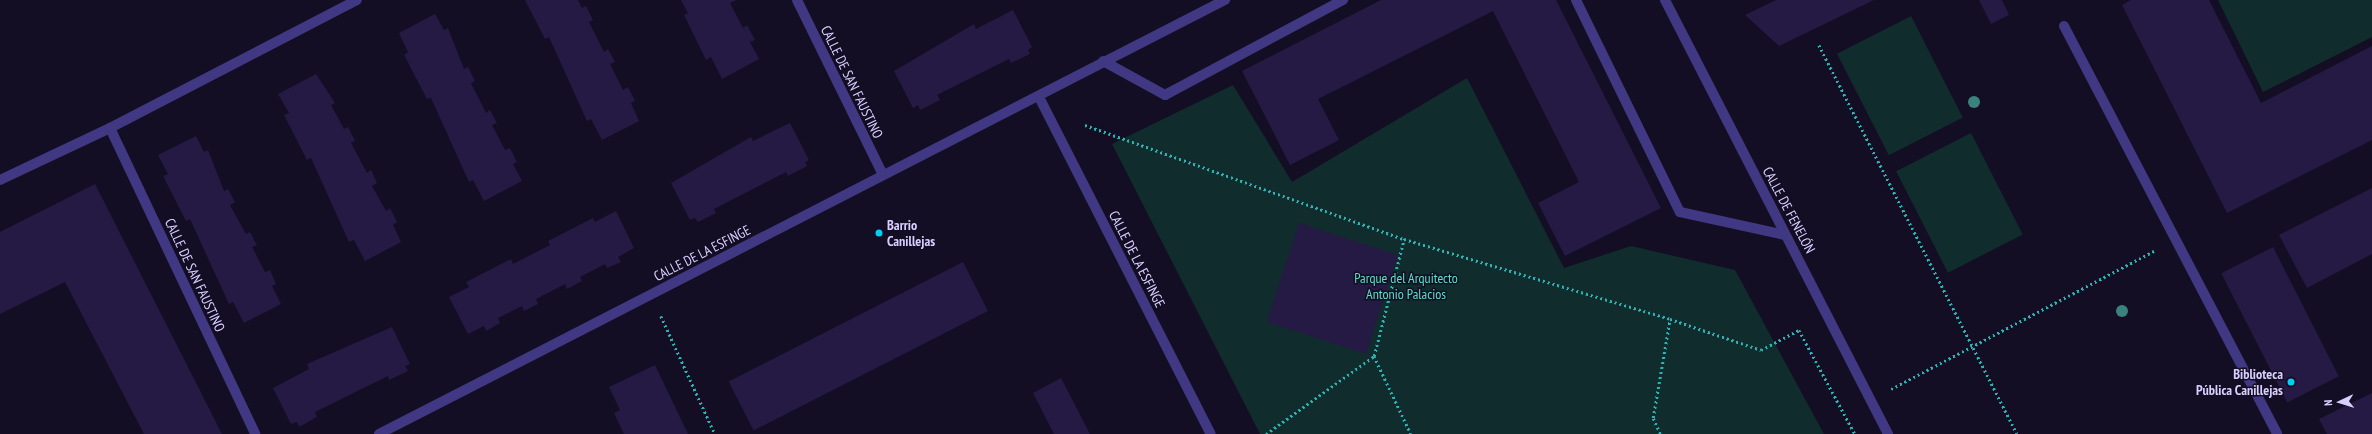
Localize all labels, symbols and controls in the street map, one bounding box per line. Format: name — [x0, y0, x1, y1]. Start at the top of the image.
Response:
street label: CALLE DE SAN FAUSTINO — [817, 23, 887, 141]
street label: CALLE DE FENELÓN — [1759, 164, 1819, 256]
street label: CALLE DE LA ESFINGE — [1105, 208, 1169, 310]
street label: CALLE DE SAN FAUSTINO — [161, 216, 229, 334]
place label: Barrio Canillejas — [887, 217, 935, 250]
street label: CALLE DE LA ESFINGE — [651, 221, 753, 285]
marker: Barrio Canillejas — [874, 228, 884, 238]
park label: Parque del Arquitecto Antonio Palacios — [1354, 270, 1458, 302]
place label: Biblioteca Pública Canillejas — [2196, 366, 2283, 398]
marker: Biblioteca Pública Canillejas — [2286, 377, 2296, 387]
north arrow — [2320, 382, 2360, 422]
text: N — [2321, 399, 2335, 406]

